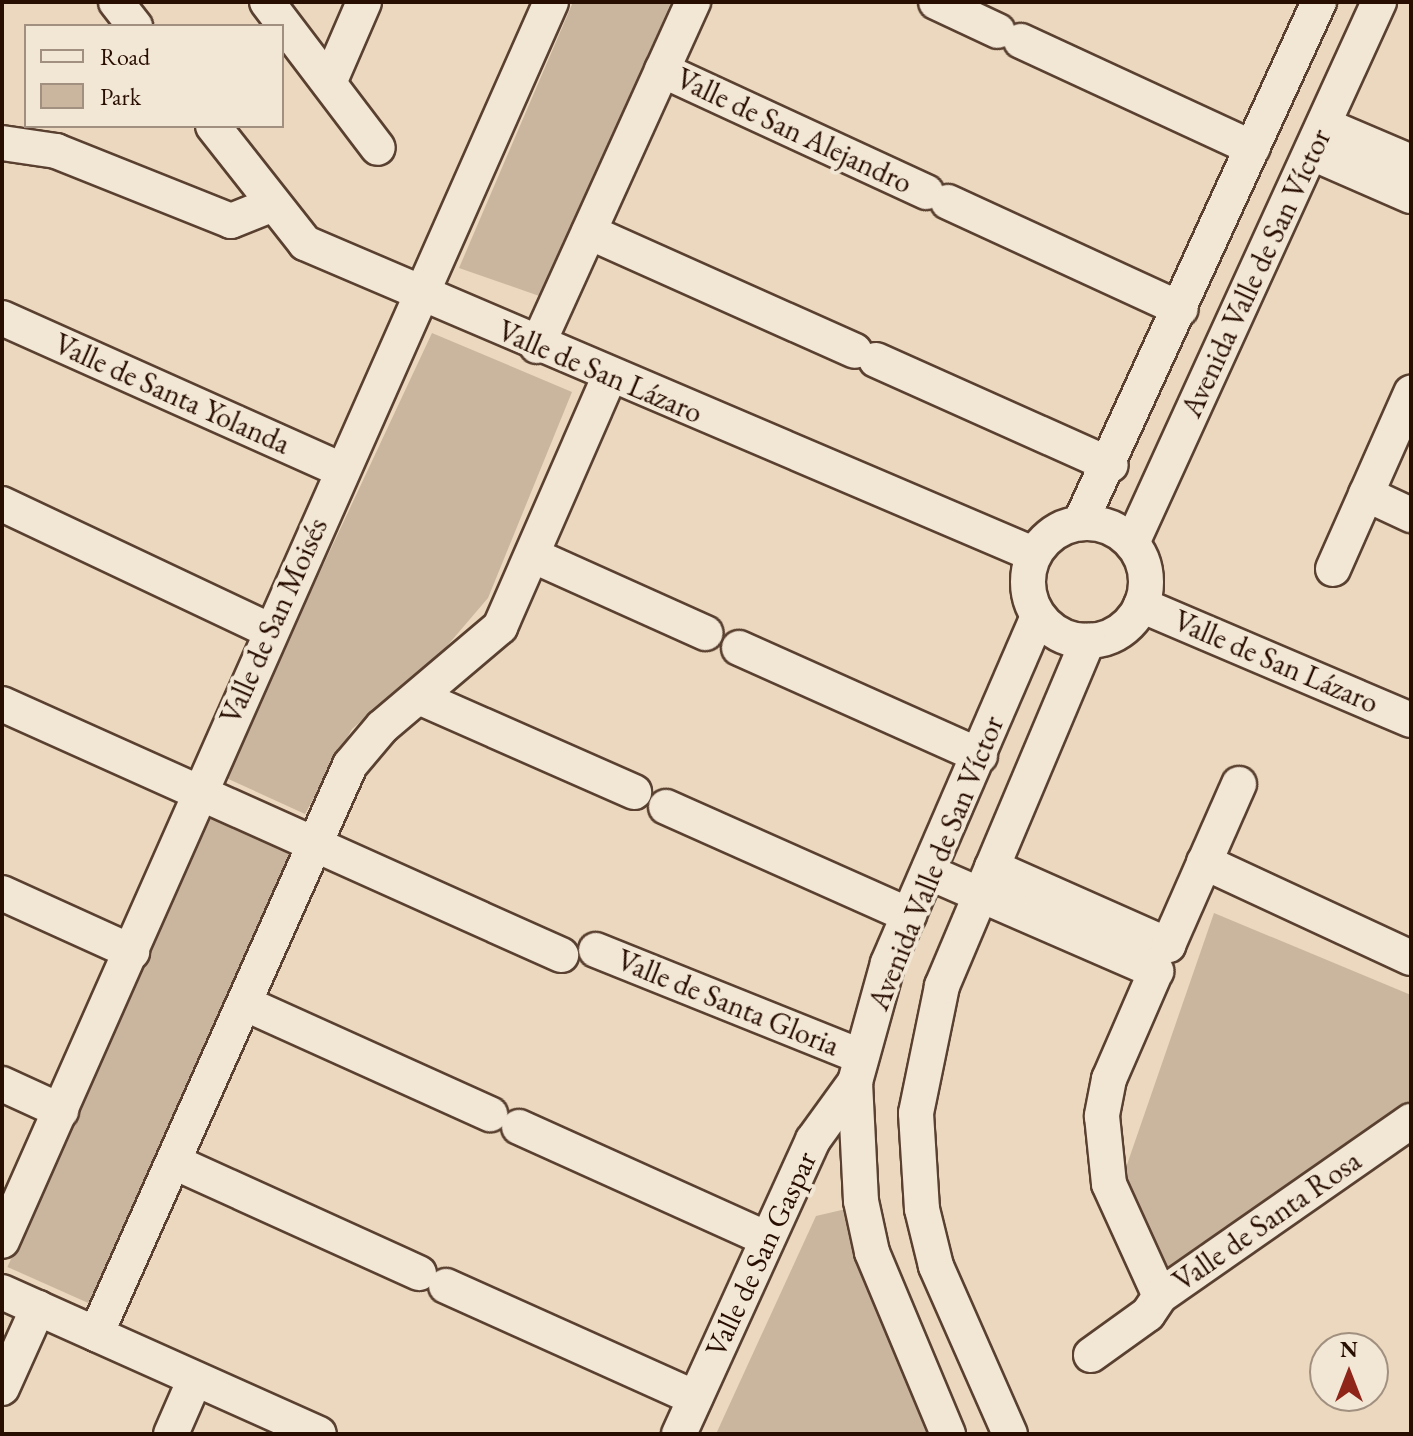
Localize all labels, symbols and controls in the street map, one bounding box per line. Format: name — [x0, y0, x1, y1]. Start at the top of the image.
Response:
legend — [24, 24, 284, 128]
text: Road — [100, 41, 150, 72]
street label: Valle de San Alejandro — [670, 61, 918, 201]
text: Park — [100, 81, 141, 112]
street label: Avenida Valle de San Víctor — [1173, 123, 1339, 423]
street label: Valle de San Lázaro — [492, 313, 708, 431]
street label: Valle de Santa Yolanda — [49, 326, 295, 462]
street label: Valle de San Moisés — [212, 512, 336, 730]
street label: Valle de San Lázaro — [1168, 603, 1384, 721]
street label: Avenida Valle de San Víctor — [860, 711, 1012, 1015]
street label: Valle de Santa Gloria — [612, 942, 844, 1064]
street label: Valle de Santa Rosa — [1166, 1143, 1368, 1299]
street label: Valle de San Gaspar — [698, 1146, 824, 1362]
north arrow — [1309, 1332, 1389, 1412]
text: N — [1340, 1335, 1358, 1364]

